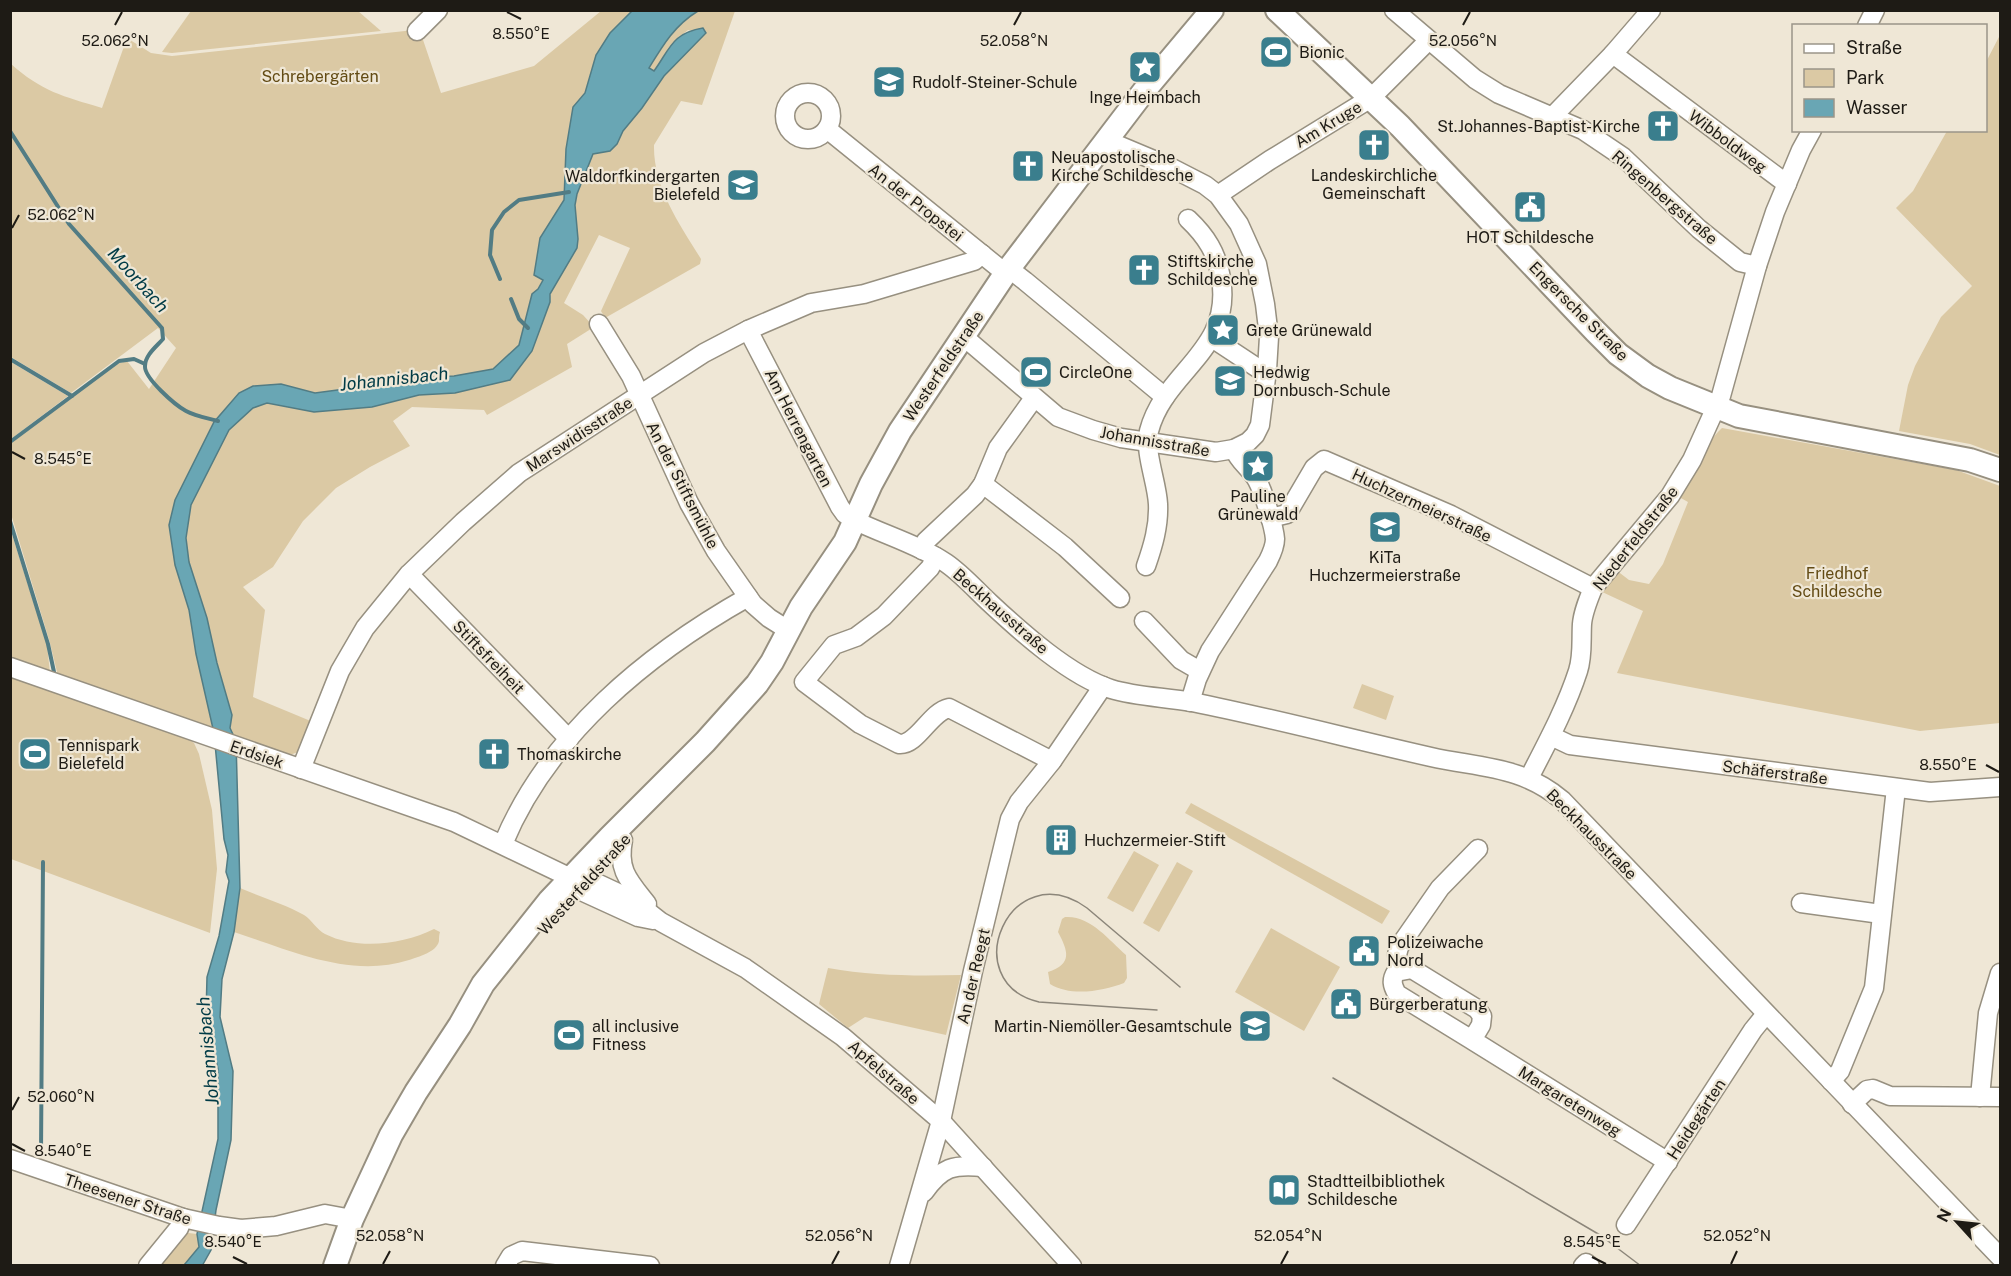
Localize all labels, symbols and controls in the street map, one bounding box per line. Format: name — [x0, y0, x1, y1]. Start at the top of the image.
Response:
legend — [1792, 24, 1987, 132]
text: 8.550°E — [492, 25, 550, 42]
text: 52.062°N — [81, 32, 149, 49]
text: 52.058°N — [980, 32, 1048, 49]
text: 52.056°N — [1429, 32, 1497, 49]
sports icon: Bionic — [1258, 34, 1294, 70]
text: Straße — [1846, 37, 1902, 58]
place label: Bionic — [1299, 43, 1345, 62]
place icon: Inge Heimbach — [1127, 49, 1163, 85]
school or university icon: Rudolf-Steiner-Schule — [871, 64, 907, 100]
park label: Schrebergärten — [261, 67, 379, 86]
text: Park — [1846, 67, 1884, 88]
place label: Rudolf-Steiner-Schule — [912, 73, 1077, 92]
place label: Inge Heimbach — [1089, 88, 1201, 107]
street label: Am Kruge — [1292, 97, 1365, 152]
text: Wasser — [1846, 97, 1908, 118]
street label: Wibboldweg — [1685, 106, 1770, 177]
church icon: St.Johannes-Baptist-Kirche — [1645, 108, 1681, 144]
place label: St.Johannes-Baptist-Kirche — [1437, 117, 1640, 136]
church icon: Landeskirchliche Gemeinschaft — [1356, 127, 1392, 163]
street label: Ringenbergstraße — [1608, 146, 1721, 248]
church icon: Neuapostolische Kirche Schildesche — [1010, 148, 1046, 184]
place label: Neuapostolische Kirche Schildesche — [1051, 148, 1193, 185]
street label: An der Propstei — [865, 160, 967, 245]
place label: Landeskirchliche Gemeinschaft — [1311, 166, 1437, 203]
place label: Waldorfkindergarten Bielefeld — [565, 167, 720, 204]
school or university icon: Waldorfkindergarten Bielefeld — [725, 167, 761, 203]
public building icon: HOT Schildesche — [1512, 189, 1548, 225]
text: 52.062°N — [27, 206, 95, 223]
place label: HOT Schildesche — [1466, 228, 1594, 247]
water label: Moorbach — [103, 243, 173, 317]
church icon: Stiftskirche Schildesche — [1126, 252, 1162, 288]
place label: Stiftskirche Schildesche — [1167, 252, 1258, 289]
street label: Engersche Straße — [1525, 258, 1632, 365]
street label: Westerfeldstraße — [899, 307, 988, 425]
place icon: Grete Grünewald — [1205, 312, 1241, 348]
place label: Grete Grünewald — [1246, 321, 1372, 340]
sports icon: CircleOne — [1018, 354, 1054, 390]
water label: Johannisbach — [339, 362, 449, 395]
place label: CircleOne — [1059, 363, 1132, 382]
school or university icon: Hedwig Dornbusch-Schule — [1212, 363, 1248, 399]
place label: Hedwig Dornbusch-Schule — [1253, 363, 1390, 400]
street label: Am Herrengarten — [761, 366, 837, 490]
street label: Marswidisstraße — [523, 393, 636, 476]
street label: An der Stiftsmühle — [642, 419, 723, 552]
street label: Johannisstraße — [1098, 422, 1211, 461]
place icon: Pauline Grünewald — [1240, 448, 1276, 484]
text: 8.545°E — [34, 450, 92, 467]
street label: Huchzermeierstraße — [1349, 465, 1495, 546]
street label: Niederfeldstraße — [1589, 482, 1682, 594]
place label: Pauline Grünewald — [1218, 487, 1298, 524]
school or university icon: KiTa Huchzermeierstraße — [1367, 509, 1403, 545]
place label: KiTa Huchzermeierstraße — [1309, 548, 1461, 585]
park label: Friedhof Schildesche — [1792, 564, 1882, 601]
street label: Beckhausstraße — [949, 565, 1052, 658]
street label: Stiftsfreiheit — [449, 617, 528, 698]
sports icon: Tennispark Bielefeld — [17, 736, 53, 772]
place label: Tennispark Bielefeld — [58, 736, 139, 773]
street label: Erdsiek — [228, 736, 286, 772]
church icon: Thomaskirche — [476, 736, 512, 772]
place label: Thomaskirche — [517, 745, 622, 764]
text: 8.550°E — [1919, 756, 1977, 773]
street label: Schäferstraße — [1721, 757, 1829, 788]
street label: Beckhausstraße — [1542, 785, 1641, 884]
building icon: Huchzermeier-Stift — [1043, 822, 1079, 858]
street label: Westerfeldstraße — [534, 830, 635, 939]
place label: Huchzermeier-Stift — [1084, 831, 1226, 850]
street label: An der Reegt — [953, 926, 994, 1026]
public building icon: Polizeiwache Nord — [1346, 933, 1382, 969]
place label: Polizeiwache Nord — [1387, 933, 1484, 970]
public building icon: Bürgerberatung — [1328, 986, 1364, 1022]
place label: Bürgerberatung — [1369, 995, 1488, 1014]
water label: Johannisbach — [192, 996, 223, 1106]
school or university icon: Martin-Niemöller-Gesamtschule — [1237, 1008, 1273, 1044]
sports icon: all inclusive Fitness — [551, 1017, 587, 1053]
place label: all inclusive Fitness — [592, 1017, 679, 1054]
place label: Martin-Niemöller-Gesamtschule — [994, 1017, 1232, 1036]
street label: Apfelstraße — [844, 1036, 923, 1108]
street label: Margaretenweg — [1515, 1062, 1625, 1141]
street label: Heidegärten — [1663, 1075, 1730, 1163]
text: 52.060°N — [27, 1088, 95, 1105]
text: 8.540°E — [34, 1142, 92, 1159]
street label: Theesener Straße — [62, 1170, 194, 1229]
library icon: Stadtteilbibliothek Schildesche — [1266, 1172, 1302, 1208]
place label: Stadtteilbibliothek Schildesche — [1307, 1172, 1445, 1209]
north arrow — [1927, 1192, 1987, 1252]
text: N — [1933, 1206, 1955, 1225]
text: 52.058°N — [356, 1227, 424, 1244]
text: 52.056°N — [805, 1227, 873, 1244]
text: 52.054°N — [1254, 1227, 1322, 1244]
text: 52.052°N — [1703, 1227, 1771, 1244]
text: 8.540°E — [204, 1233, 262, 1250]
text: 8.545°E — [1563, 1233, 1621, 1250]

